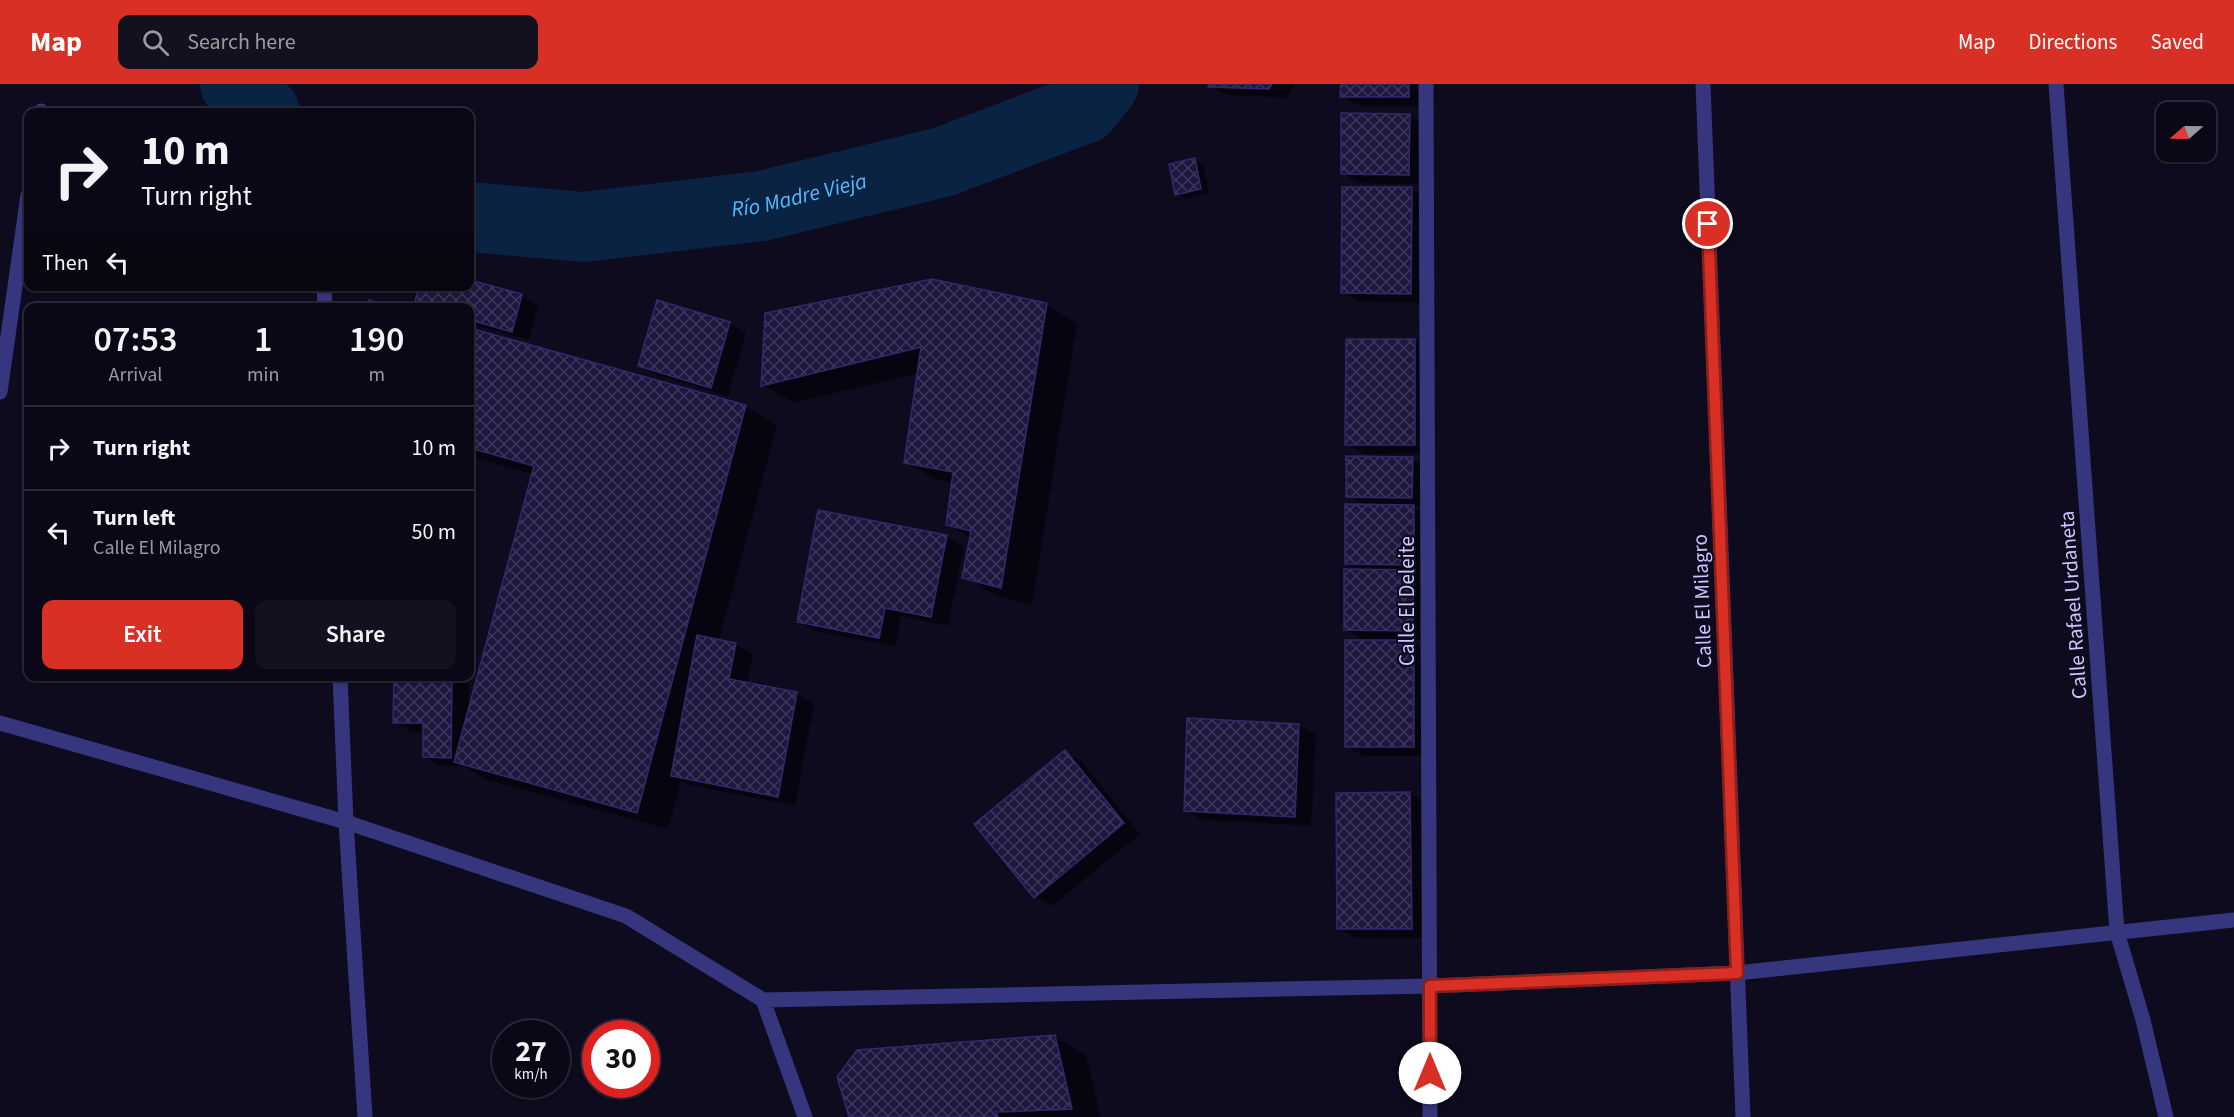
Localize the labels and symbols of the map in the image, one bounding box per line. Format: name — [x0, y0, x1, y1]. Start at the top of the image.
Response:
north arrow — [2156, 102, 2216, 162]
water label: Río Madre Vieja — [730, 165, 870, 225]
pin — [1682, 198, 1733, 249]
street label: Calle Rafael Urdaneta — [2051, 510, 2095, 700]
street label: Calle El Milagro — [1685, 534, 1719, 668]
street label: Calle El Deleite — [1392, 536, 1422, 666]
speed limit sign: 30 — [582, 1020, 660, 1098]
position arrow — [1398, 1041, 1462, 1105]

